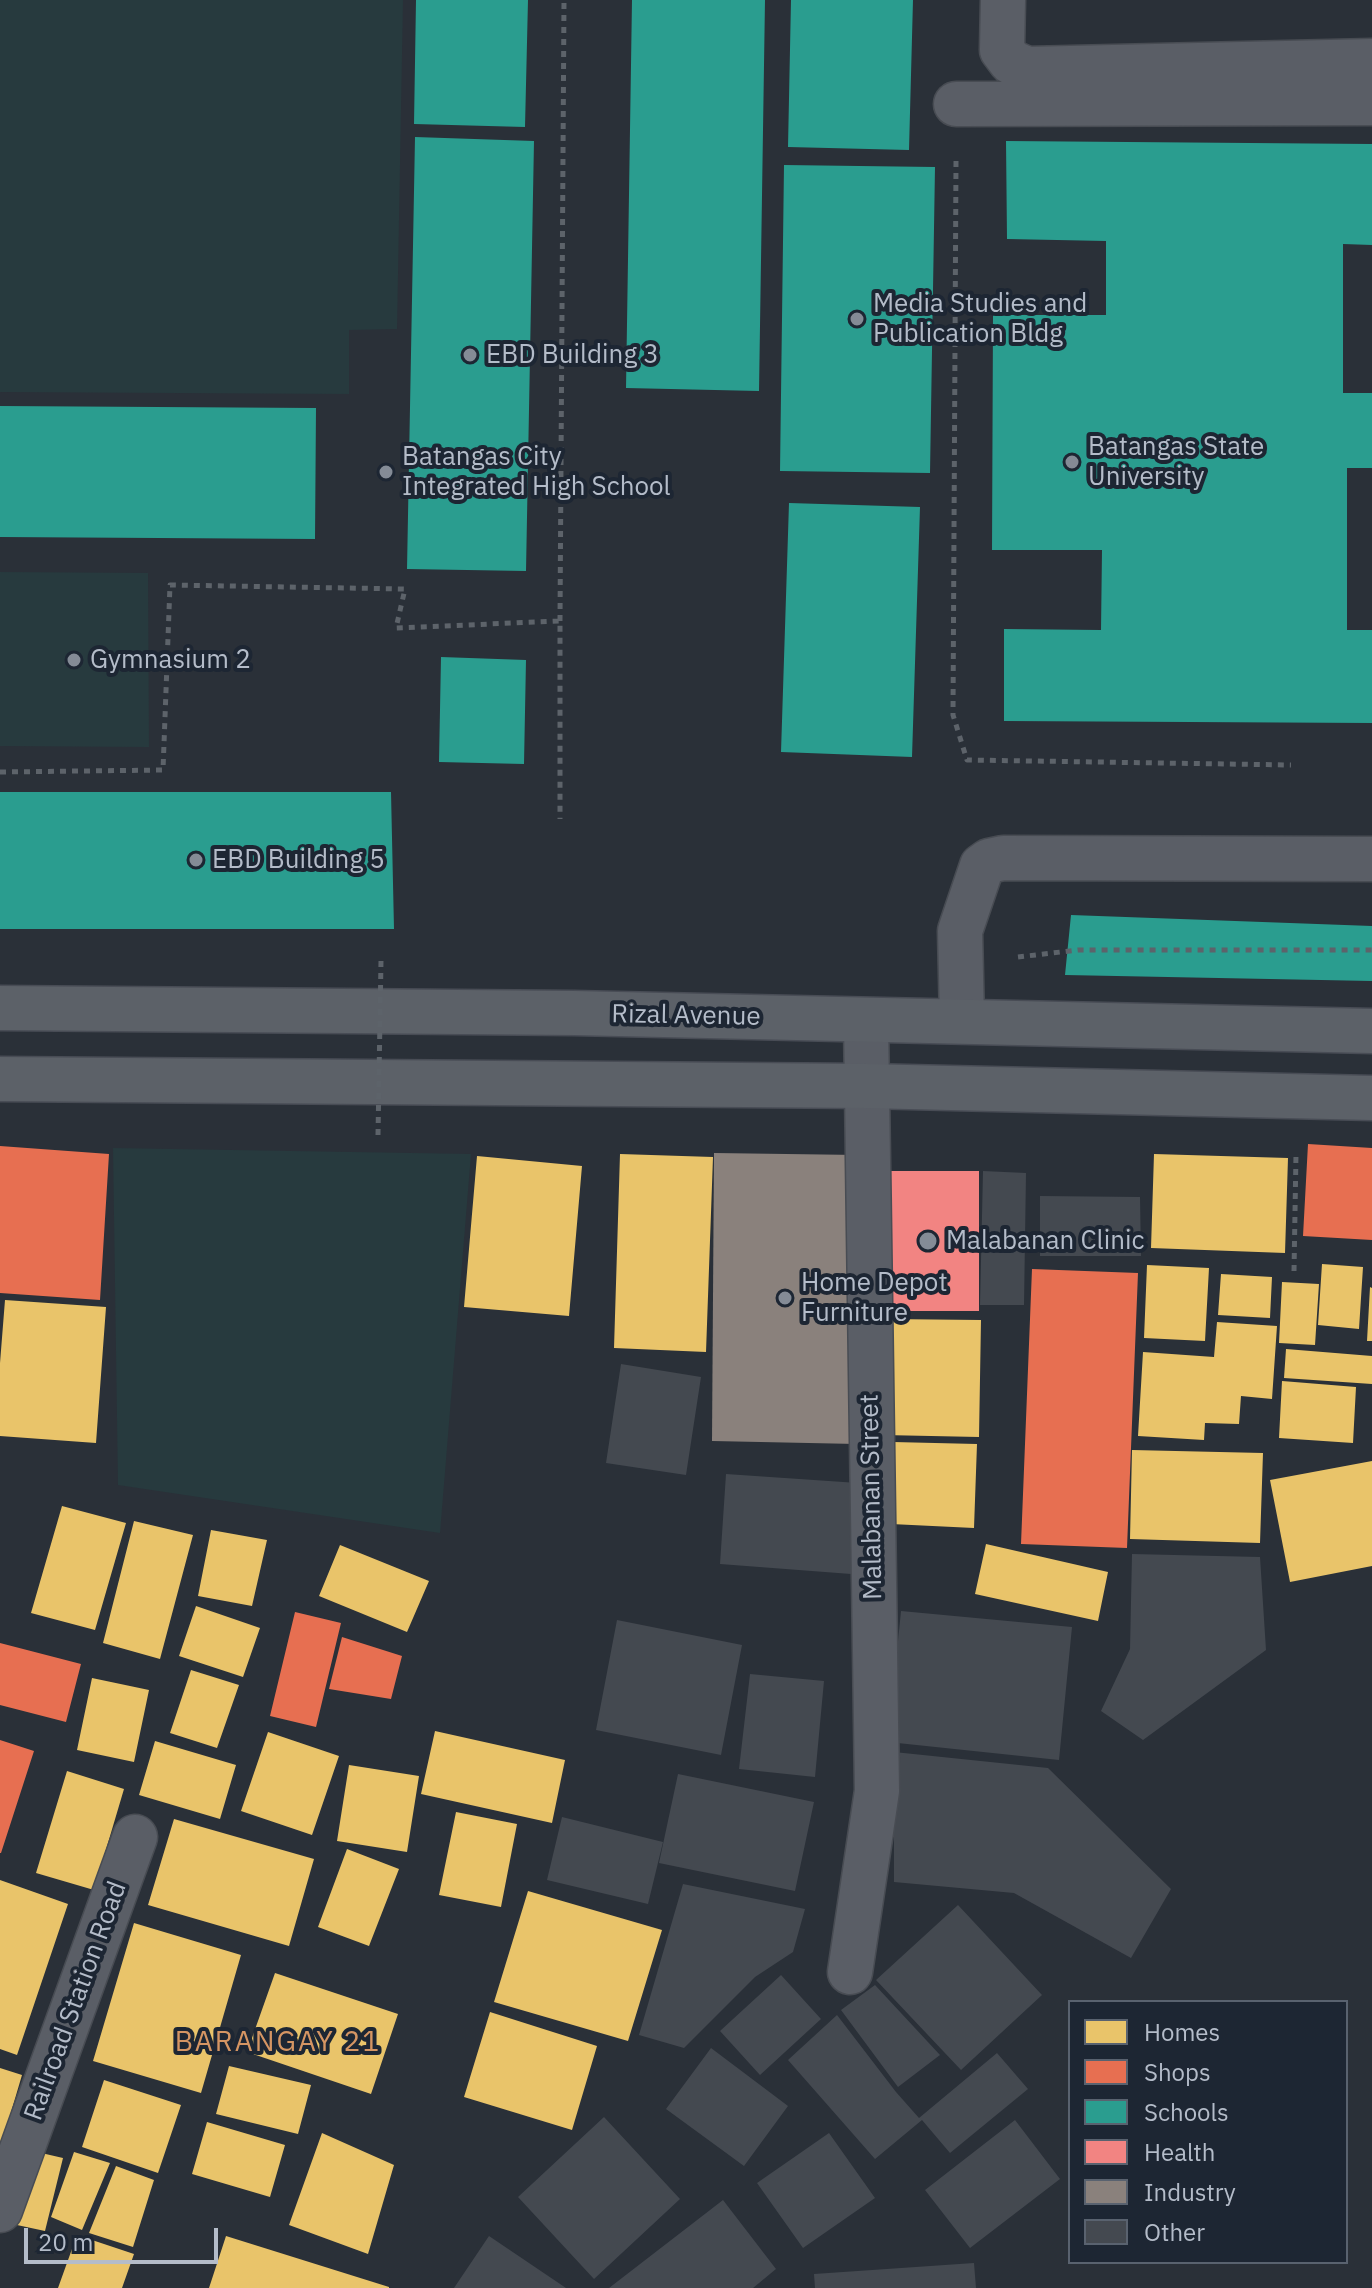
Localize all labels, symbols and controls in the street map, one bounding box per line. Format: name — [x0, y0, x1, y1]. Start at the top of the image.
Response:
place label: Media Studies and Publication Bldg — [873, 288, 1087, 350]
marker: Media Studies and Publication Bldg — [848, 310, 866, 328]
place label: EBD Building 3 — [486, 339, 659, 371]
marker: EBD Building 3 — [461, 346, 479, 364]
place label: Batangas State University — [1088, 431, 1264, 492]
place label: Batangas City Integrated High School — [402, 441, 671, 502]
marker: Batangas State University — [1063, 453, 1081, 471]
marker: Batangas City Integrated High School — [377, 463, 395, 481]
place label: Gymnasium 2 — [90, 644, 251, 676]
marker: Gymnasium 2 — [65, 651, 83, 669]
place label: EBD Building 5 — [212, 844, 385, 876]
marker: EBD Building 5 — [187, 851, 205, 869]
street label: Rizal Avenue — [611, 999, 761, 1033]
place label: Malabanan Clinic — [946, 1225, 1145, 1257]
marker: Malabanan Clinic — [917, 1230, 939, 1252]
place label: Home Depot Furniture — [801, 1267, 948, 1328]
marker: Home Depot Furniture — [776, 1289, 794, 1307]
street label: Malabanan Street — [855, 1394, 889, 1600]
street label: Railroad Station Road — [18, 1877, 134, 2125]
legend — [1068, 2000, 1348, 2264]
text: Homes — [1144, 2016, 1220, 2048]
district label: BARANGAY 21 — [175, 2026, 381, 2060]
text: Shops — [1144, 2056, 1211, 2088]
text: Schools — [1144, 2096, 1229, 2128]
text: Health — [1144, 2136, 1215, 2168]
text: Industry — [1144, 2176, 1236, 2208]
scale bar — [28, 2212, 222, 2262]
text: Other — [1144, 2216, 1205, 2248]
text: 20 m — [38, 2226, 93, 2258]

